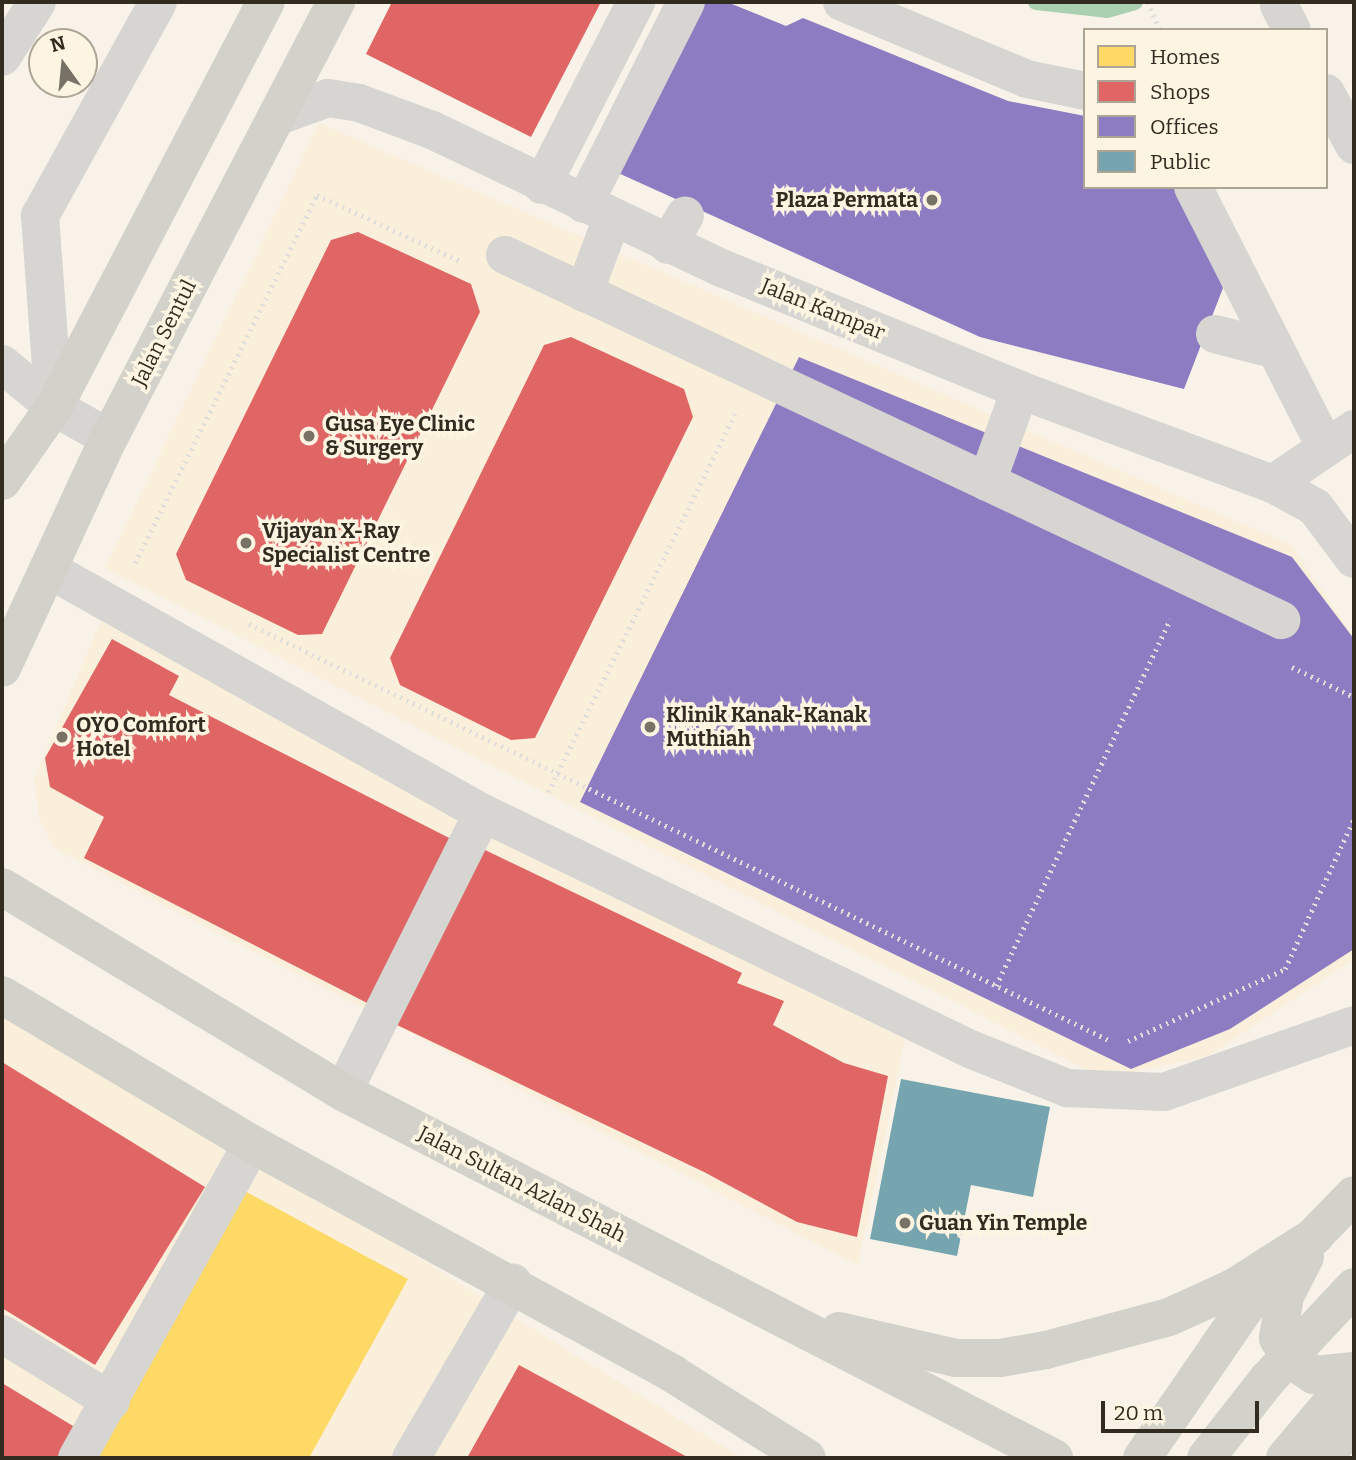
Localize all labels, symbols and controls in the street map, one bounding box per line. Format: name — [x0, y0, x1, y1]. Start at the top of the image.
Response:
north arrow — [28, 28, 98, 98]
legend — [1083, 28, 1328, 189]
text: N — [48, 31, 68, 57]
text: Homes — [1150, 44, 1220, 70]
text: Shops — [1150, 79, 1210, 105]
text: Offices — [1150, 114, 1219, 140]
text: Public — [1150, 149, 1211, 175]
place label: Plaza Permata — [775, 187, 918, 213]
marker: Plaza Permata — [924, 192, 940, 208]
street label: Jalan Kampar — [757, 273, 889, 345]
street label: Jalan Sentul — [126, 275, 202, 391]
place label: Gusa Eye Clinic & Surgery — [325, 411, 475, 461]
marker: Gusa Eye Clinic & Surgery — [299, 426, 319, 446]
place label: Vijayan X-Ray Specialist Centre — [262, 518, 430, 568]
marker: Vijayan X-Ray Specialist Centre — [236, 533, 256, 553]
place label: Klinik Kanak-Kanak Muthiah — [666, 702, 867, 752]
place label: OYO Comfort Hotel — [76, 712, 206, 762]
marker: Klinik Kanak-Kanak Muthiah — [640, 717, 660, 737]
marker: OYO Comfort Hotel — [54, 729, 70, 745]
street label: Jalan Sultan Azlan Shah — [414, 1121, 630, 1247]
place label: Guan Yin Temple — [919, 1210, 1087, 1236]
marker: Guan Yin Temple — [897, 1215, 913, 1231]
scale bar — [1104, 1386, 1262, 1430]
text: 20 m — [1114, 1400, 1163, 1426]

